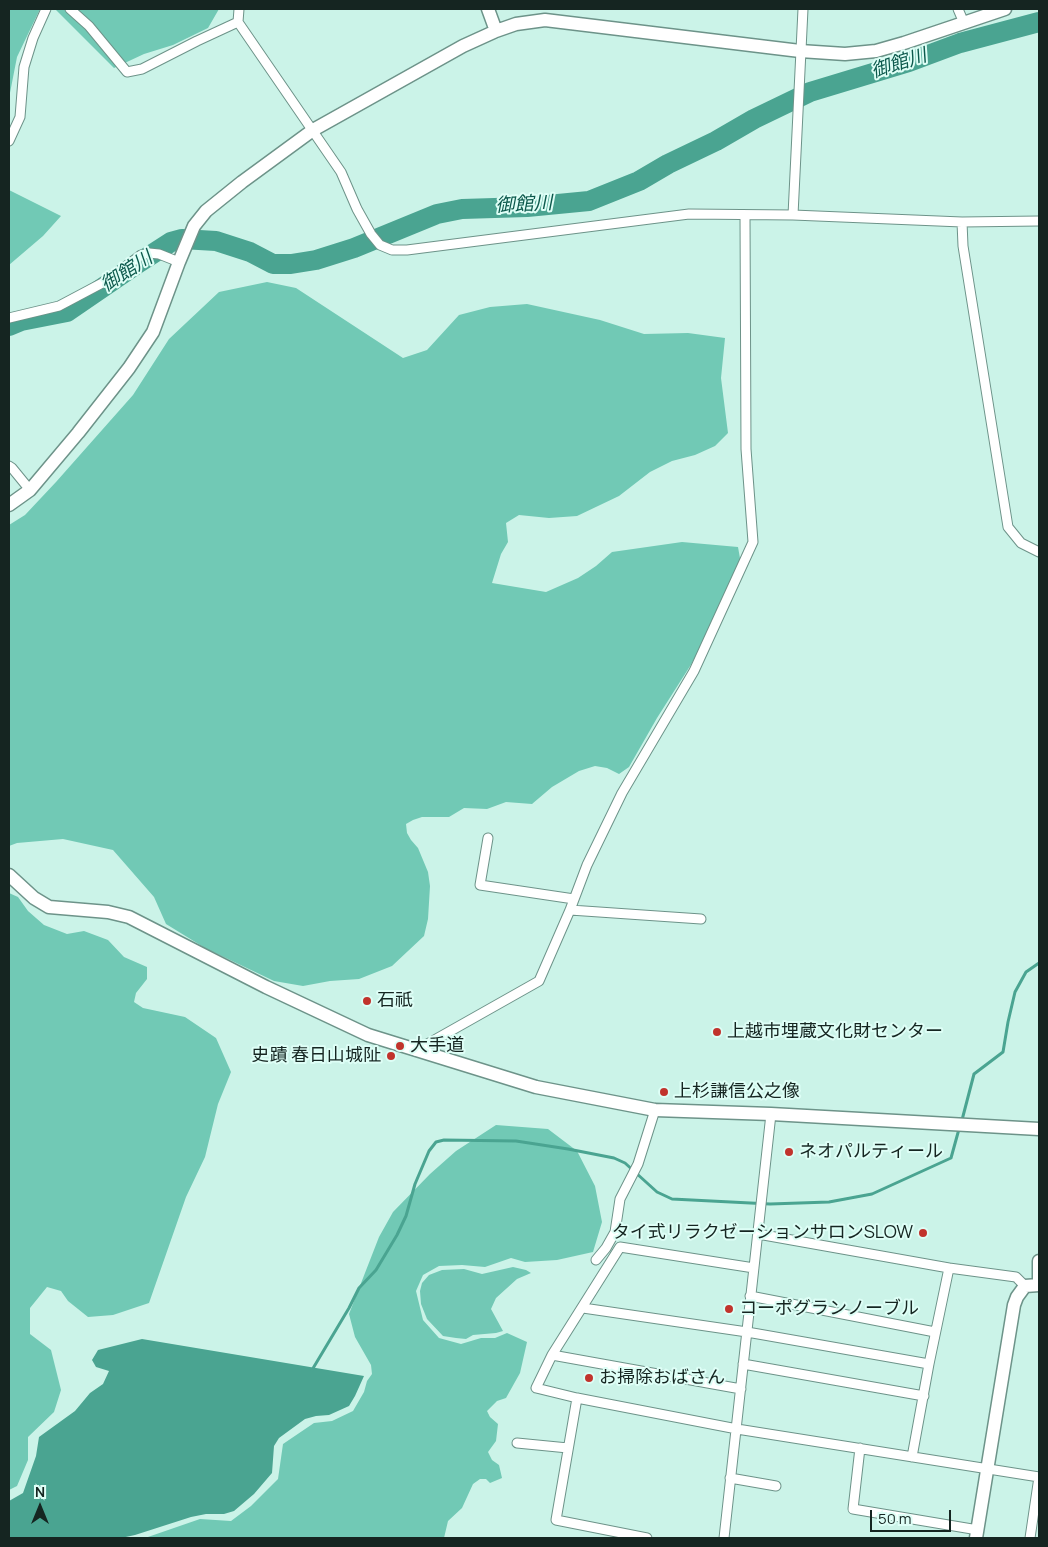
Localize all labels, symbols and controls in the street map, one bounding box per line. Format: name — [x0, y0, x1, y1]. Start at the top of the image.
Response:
water label: 御館川 — [868, 44, 930, 84]
water label: 御館川 — [495, 192, 553, 218]
water label: 御館川 — [97, 247, 157, 297]
place label: 石祇 — [377, 990, 413, 1012]
marker: 石祇 — [361, 995, 373, 1007]
place label: 上越市埋蔵文化財センター — [727, 1021, 943, 1043]
marker: 上越市埋蔵文化財センター — [711, 1026, 723, 1038]
place label: 大手道 — [410, 1035, 464, 1057]
marker: 大手道 — [394, 1040, 406, 1052]
place label: 史蹟 春日山城阯 — [251, 1045, 381, 1067]
marker: 史蹟 春日山城阯 — [385, 1050, 397, 1062]
place label: 上杉謙信公之像 — [674, 1081, 800, 1103]
marker: 上杉謙信公之像 — [658, 1086, 670, 1098]
place label: ネオパルティール — [799, 1141, 943, 1163]
marker: ネオパルティール — [783, 1146, 795, 1158]
place label: タイ式リラクゼーションサロンSLOW — [612, 1222, 913, 1244]
marker: タイ式リラクゼーションサロンSLOW — [917, 1227, 929, 1239]
place label: コーポグランノーブル — [739, 1298, 919, 1320]
marker: コーポグランノーブル — [723, 1303, 735, 1315]
place label: お掃除おばさん — [599, 1367, 725, 1389]
marker: お掃除おばさん — [583, 1372, 595, 1384]
north arrow — [15, 1482, 65, 1532]
text: N — [35, 1482, 45, 1501]
scale bar — [873, 1500, 954, 1532]
text: 50 m — [878, 1508, 912, 1529]

